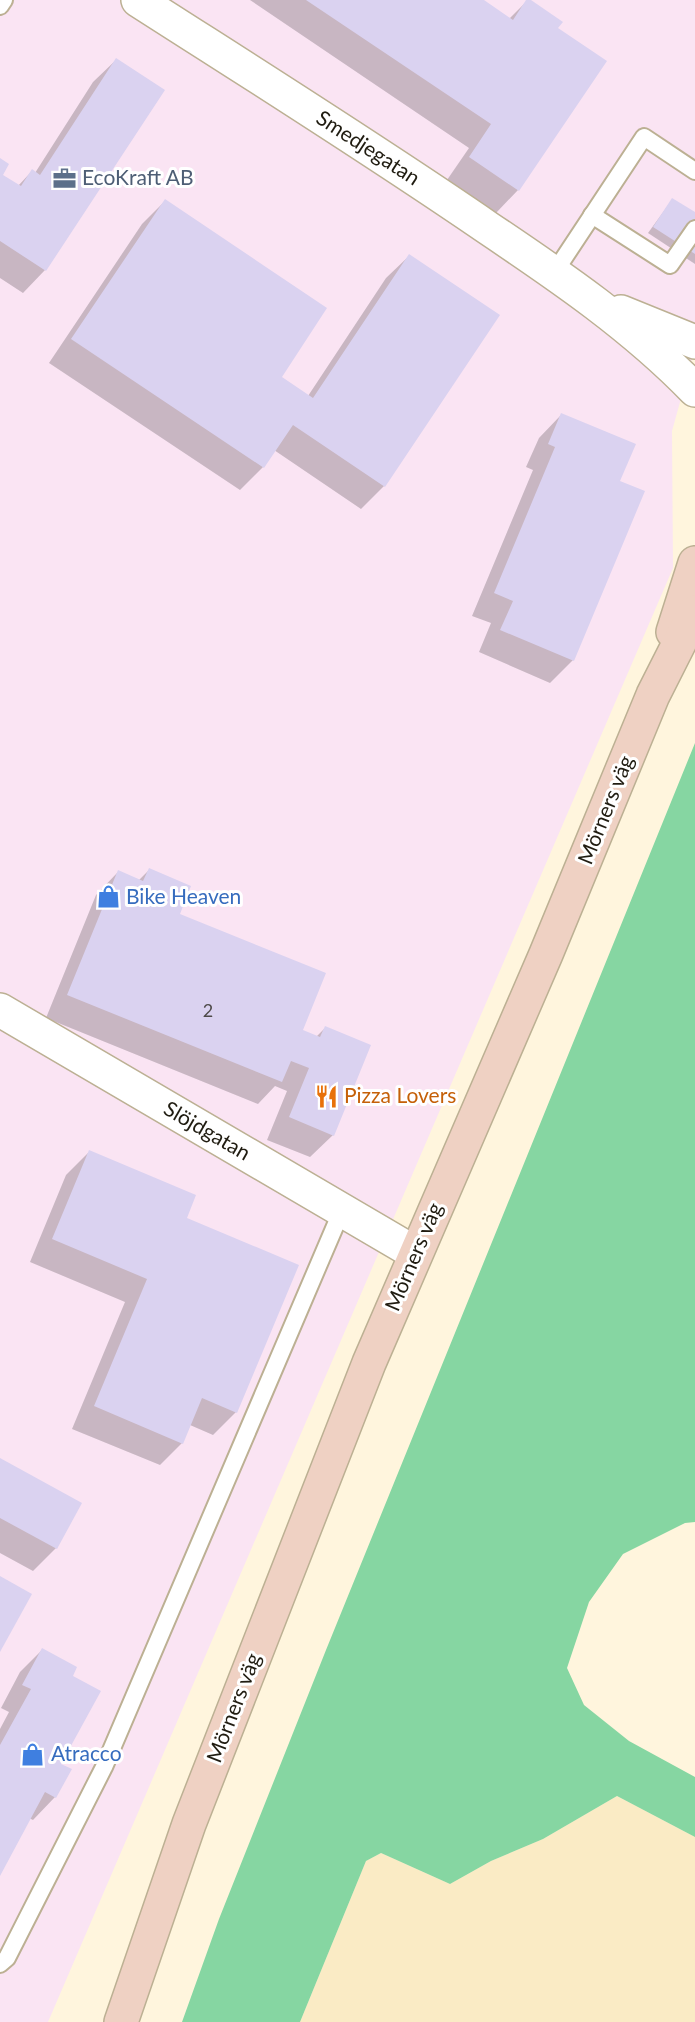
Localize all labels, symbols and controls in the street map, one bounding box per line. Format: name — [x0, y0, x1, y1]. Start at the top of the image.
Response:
street label: Smedjegatan — [312, 104, 425, 189]
place label: EcoKraft AB — [82, 164, 194, 189]
office icon: EcoKraft AB — [51, 165, 77, 191]
street label: Mörners väg — [571, 751, 638, 867]
place label: Bike Heaven — [126, 883, 241, 908]
shop icon: Bike Heaven — [95, 884, 121, 910]
house number: 2 — [203, 999, 213, 1021]
place label: Pizza Lovers — [344, 1082, 456, 1107]
restaurant icon: Pizza Lovers — [313, 1083, 339, 1109]
street label: Slöjdgatan — [160, 1095, 255, 1164]
street label: Mörners väg — [379, 1199, 447, 1314]
street label: Mörners väg — [200, 1649, 265, 1766]
place label: Atracco — [51, 1740, 122, 1765]
shop icon: Atracco — [20, 1741, 46, 1767]

